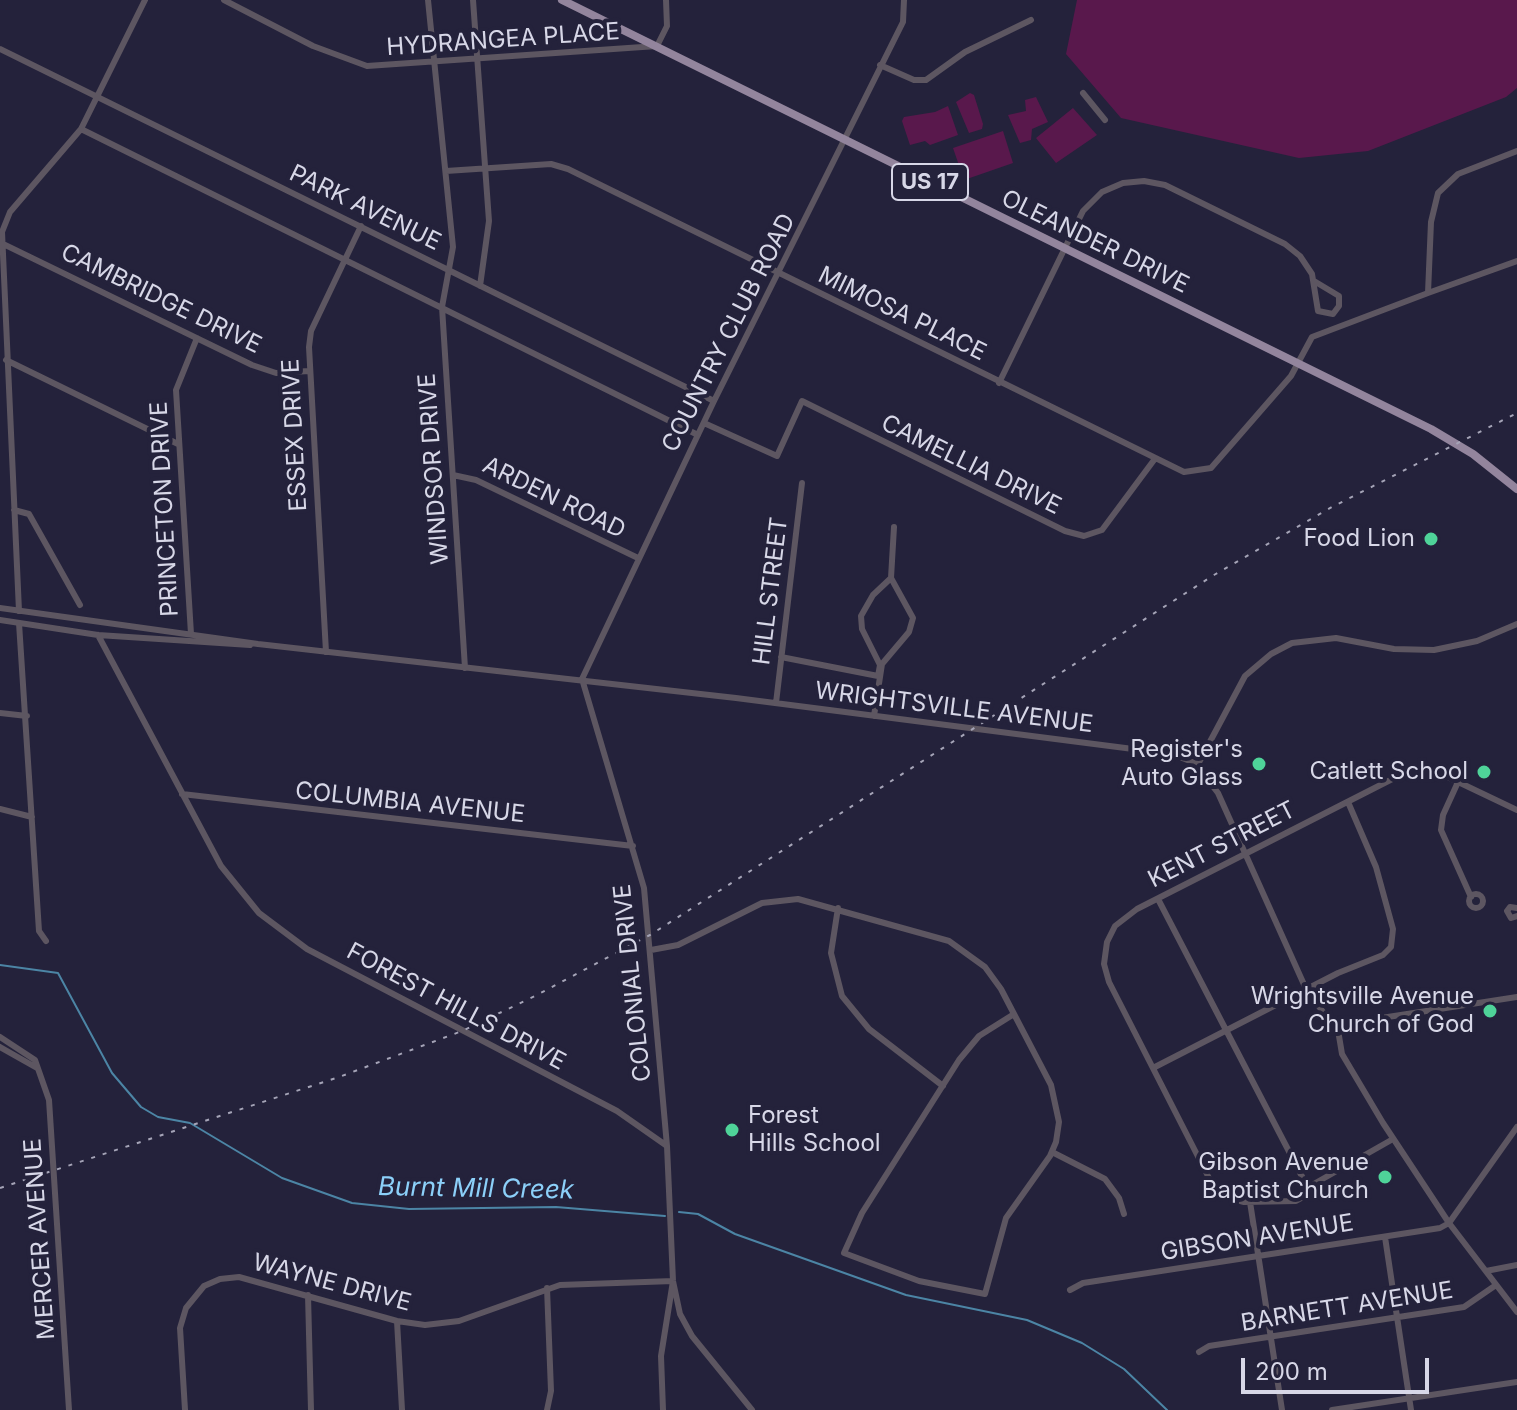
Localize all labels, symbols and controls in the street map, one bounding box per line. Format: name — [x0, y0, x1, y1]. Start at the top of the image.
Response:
street label: HYDRANGEA PLACE — [385, 17, 621, 63]
street label: PARK AVENUE — [285, 159, 445, 257]
road number: US 17 — [892, 164, 968, 200]
street label: OLEANDER DRIVE — [997, 184, 1193, 300]
street label: COUNTRY CLUB ROAD — [656, 209, 802, 457]
street label: CAMBRIDGE DRIVE — [56, 238, 266, 360]
street label: MIMOSA PLACE — [813, 261, 991, 367]
street label: ESSEX DRIVE — [277, 358, 313, 512]
street label: WINDSOR DRIVE — [413, 372, 455, 566]
street label: PRINCETON DRIVE — [145, 401, 185, 617]
street label: CAMELLIA DRIVE — [876, 409, 1066, 521]
street label: ARDEN ROAD — [478, 451, 630, 545]
street label: HILL STREET — [748, 515, 794, 667]
place label: Food Lion — [1304, 525, 1415, 553]
marker: Food Lion — [1422, 530, 1440, 548]
street label: WRIGHTSVILLE AVENUE — [813, 677, 1095, 739]
place label: Register's Auto Glass — [1121, 736, 1243, 792]
marker: Register's Auto Glass — [1250, 755, 1268, 773]
place label: Catlett School — [1310, 758, 1468, 786]
marker: Catlett School — [1475, 763, 1493, 781]
street label: COLUMBIA AVENUE — [294, 777, 526, 829]
street label: KENT STREET — [1143, 795, 1301, 895]
street label: COLONIAL DRIVE — [608, 883, 658, 1083]
street label: FOREST HILLS DRIVE — [342, 937, 570, 1077]
place label: Wrightsville Avenue Church of God — [1251, 983, 1474, 1039]
marker: Wrightsville Avenue Church of God — [1481, 1002, 1499, 1020]
place label: Forest Hills School — [748, 1102, 881, 1158]
marker: Forest Hills School — [723, 1121, 741, 1139]
street label: MERCER AVENUE — [19, 1137, 61, 1341]
place label: Gibson Avenue Baptist Church — [1198, 1149, 1369, 1205]
marker: Gibson Avenue Baptist Church — [1376, 1168, 1394, 1186]
water label: Burnt Mill Creek — [378, 1172, 574, 1206]
street label: GIBSON AVENUE — [1158, 1209, 1356, 1267]
street label: WAYNE DRIVE — [250, 1248, 414, 1318]
street label: BARNETT AVENUE — [1239, 1276, 1455, 1338]
scale bar — [1245, 1342, 1433, 1392]
text: 200 m — [1255, 1357, 1328, 1386]

